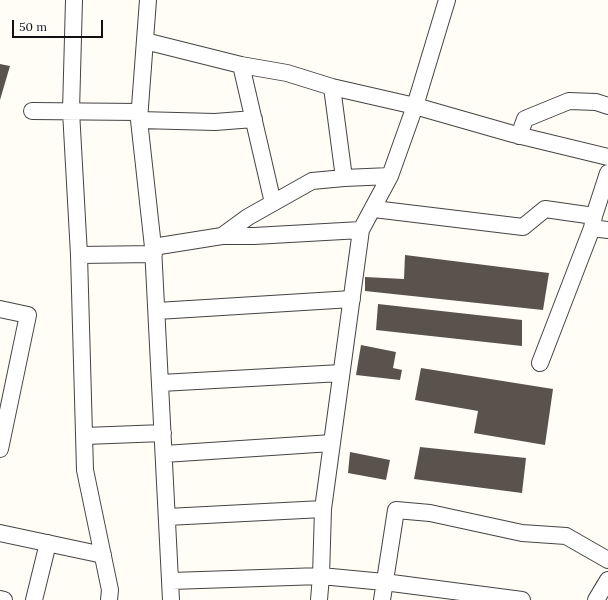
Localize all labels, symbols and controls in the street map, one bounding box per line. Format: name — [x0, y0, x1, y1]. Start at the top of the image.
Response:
scale bar — [14, 12, 105, 38]
text: 50 m — [19, 19, 47, 34]

